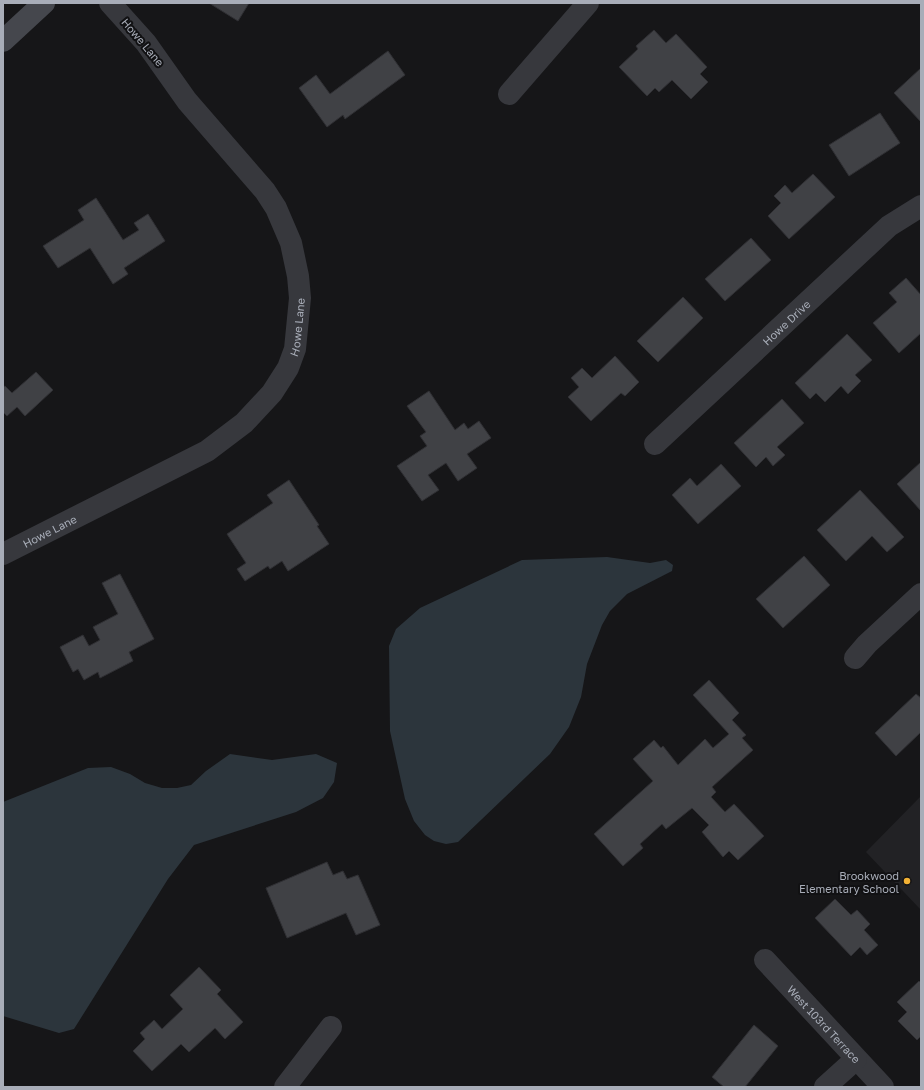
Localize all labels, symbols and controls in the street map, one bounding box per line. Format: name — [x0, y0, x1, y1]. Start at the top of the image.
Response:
street label: Howe Lane — [119, 15, 167, 69]
street label: Howe Lane — [286, 297, 306, 358]
street label: Howe Drive — [760, 297, 812, 347]
street label: Howe Lane — [20, 512, 79, 550]
place label: Brookwood Elementary School — [799, 869, 899, 895]
marker: Brookwood Elementary School — [902, 876, 912, 886]
street label: West 103rd Terrace — [785, 982, 863, 1065]

